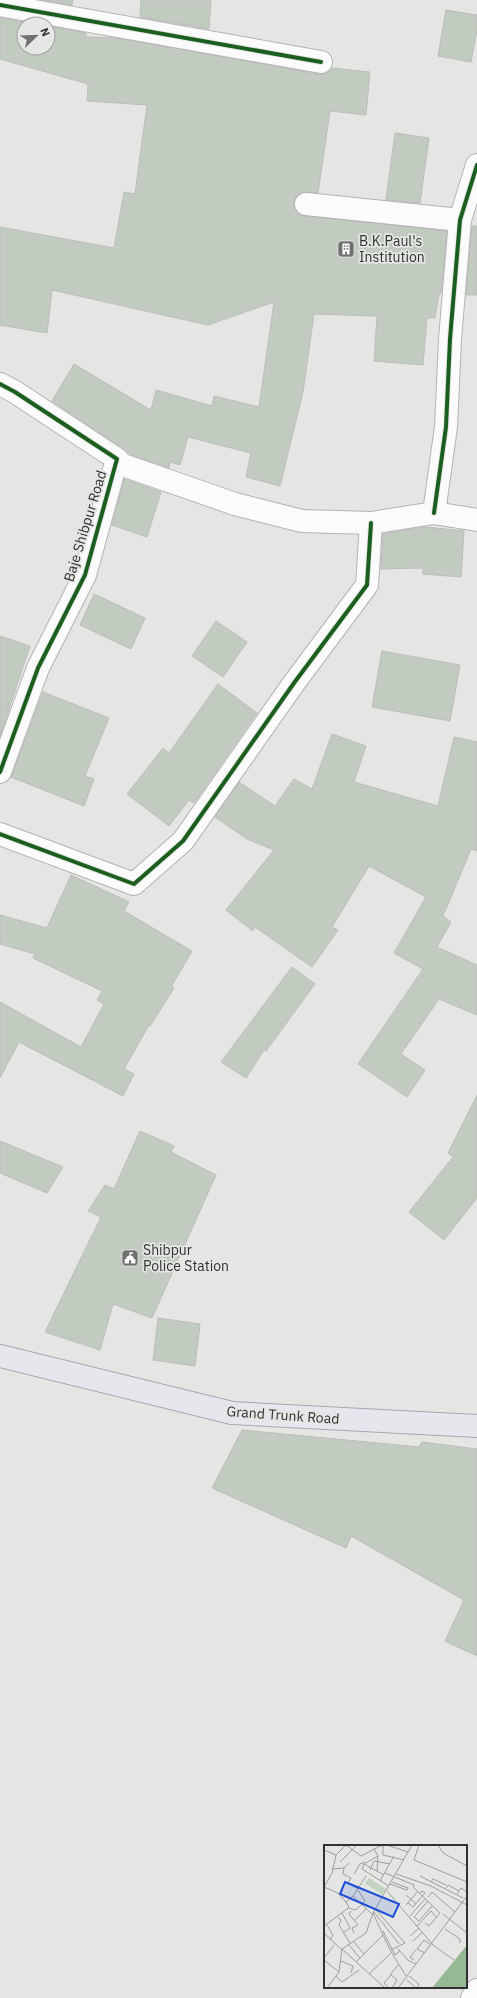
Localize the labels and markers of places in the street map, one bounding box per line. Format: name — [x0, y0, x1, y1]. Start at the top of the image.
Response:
place label: B.K.Paul's Institution — [359, 232, 425, 266]
building icon: B.K.Paul's Institution — [336, 239, 356, 259]
place label: Shibpur Police Station — [143, 1241, 229, 1275]
public building icon: Shibpur Police Station — [120, 1248, 140, 1268]

